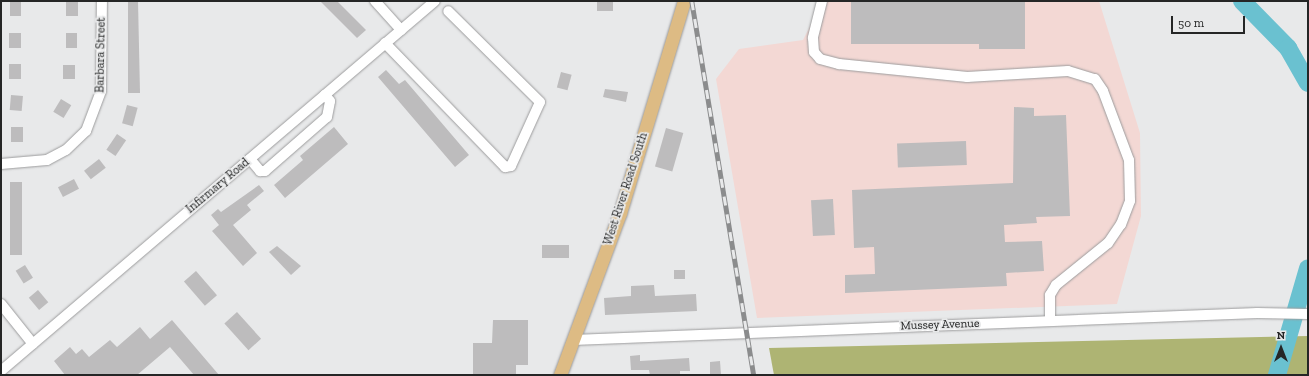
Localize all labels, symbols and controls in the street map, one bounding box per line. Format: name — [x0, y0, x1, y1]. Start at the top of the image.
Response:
scale bar — [1173, 8, 1247, 34]
text: 50 m — [1178, 16, 1204, 30]
street label: Barbara Street — [93, 17, 109, 93]
street label: West River Road South — [601, 131, 651, 247]
street label: Infirmary Road — [183, 155, 253, 217]
street label: Mussey Avenue — [900, 316, 980, 334]
north arrow — [1261, 328, 1301, 368]
text: N — [1277, 329, 1285, 342]

